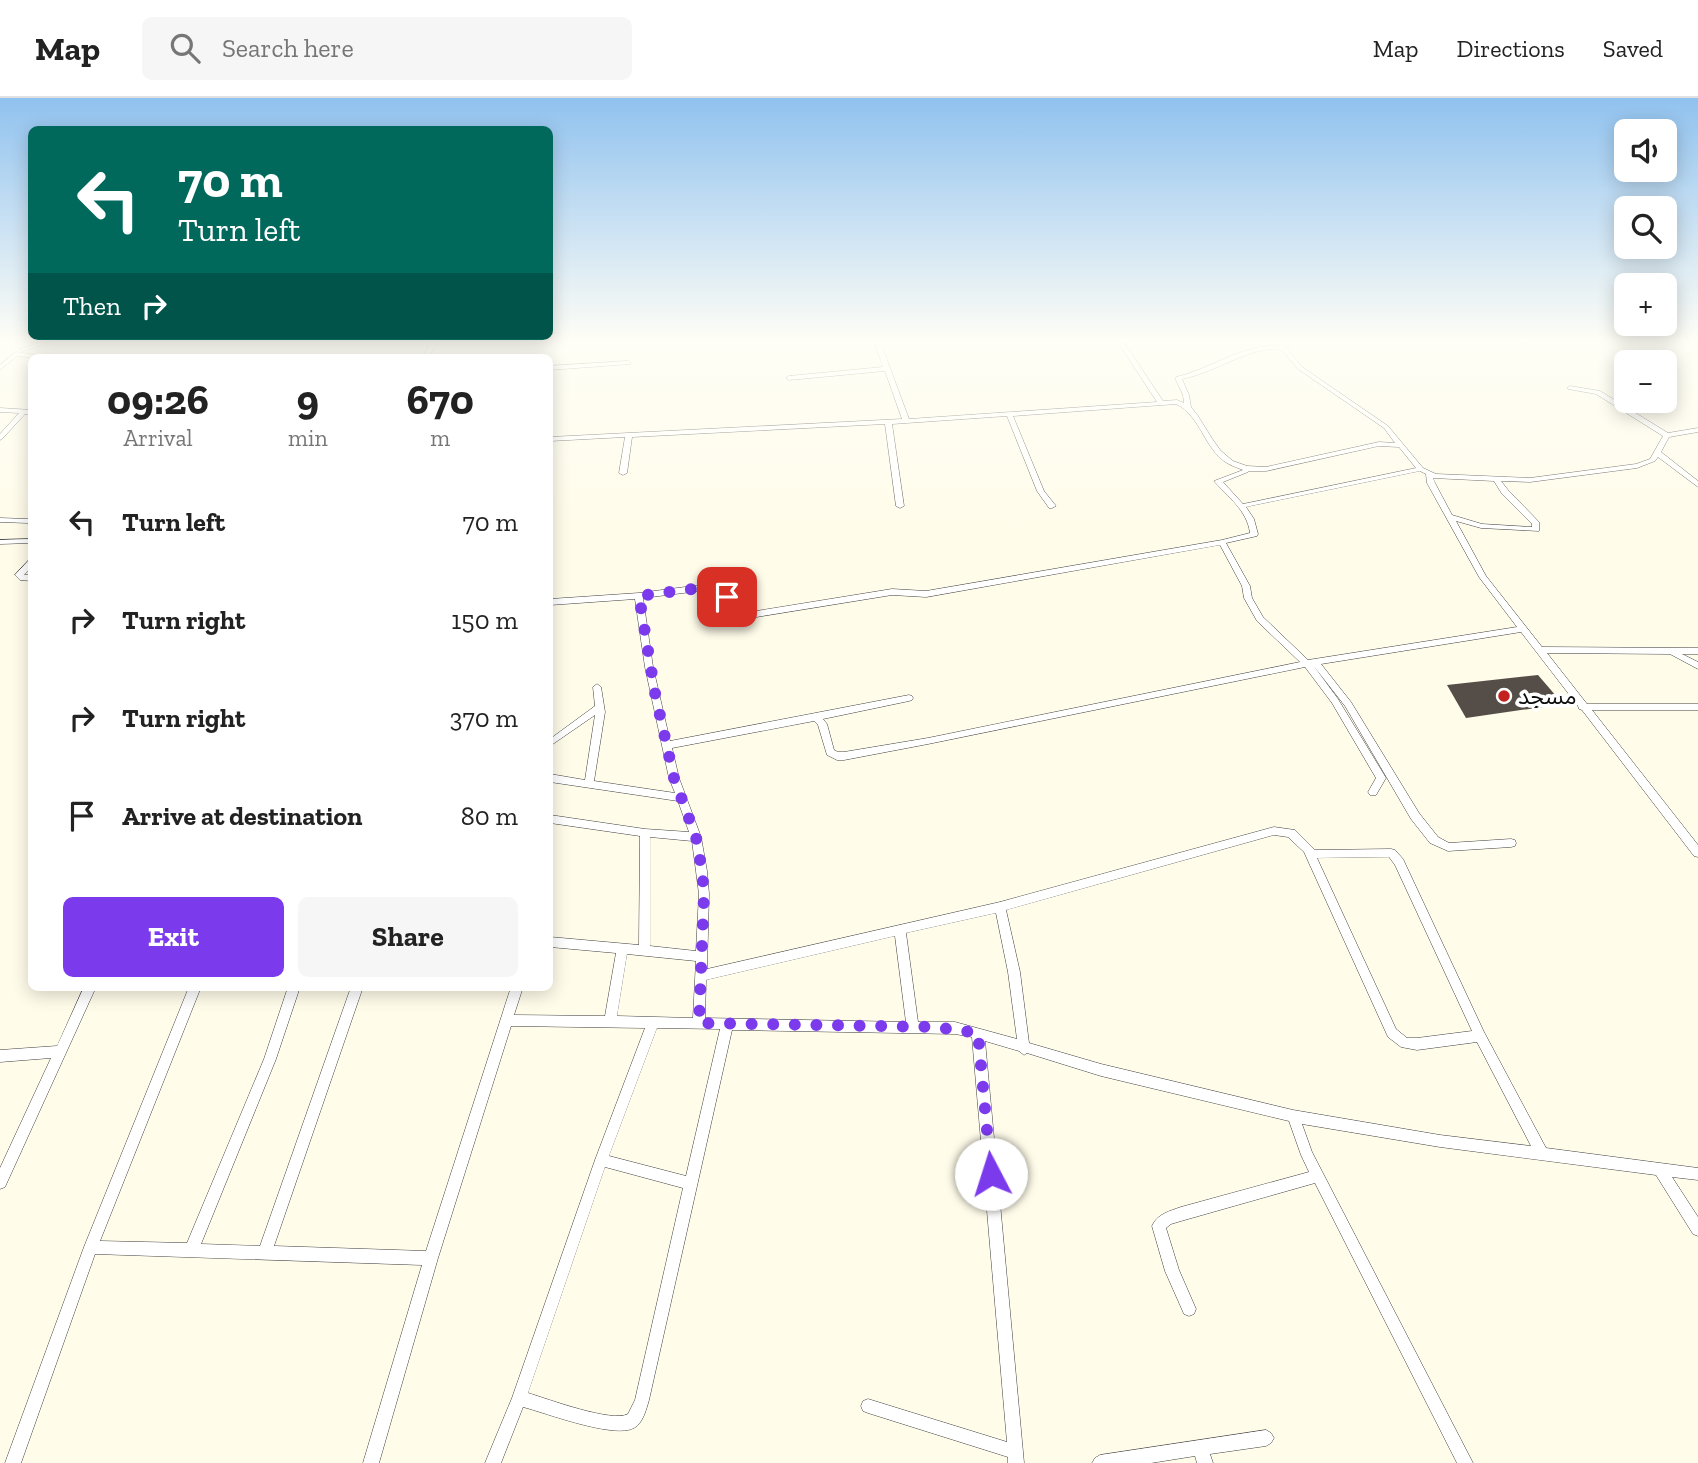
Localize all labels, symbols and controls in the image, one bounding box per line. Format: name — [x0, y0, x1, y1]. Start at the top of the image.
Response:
search box — [142, 17, 632, 80]
text: Map — [35, 29, 100, 68]
icon: search — [166, 29, 204, 67]
text: Search here — [222, 32, 354, 64]
text: Map — [1373, 34, 1419, 63]
text: Directions — [1457, 34, 1565, 63]
text: Saved — [1603, 34, 1663, 63]
map controls — [1614, 119, 1677, 413]
button: sound — [1614, 119, 1677, 182]
text: 70 m — [178, 151, 283, 210]
icon: left — [63, 154, 154, 245]
button: search — [1614, 196, 1677, 259]
text: Turn left — [178, 211, 300, 249]
button: + — [1614, 273, 1677, 336]
icon: right — [135, 287, 173, 325]
text: Then — [63, 290, 121, 322]
button: − — [1614, 350, 1677, 413]
text: 09:26 — [107, 374, 209, 425]
text: 9 — [297, 374, 319, 425]
text: 670 — [407, 374, 474, 425]
text: Arrival — [123, 424, 193, 452]
text: min — [288, 424, 328, 452]
text: m — [430, 424, 450, 452]
icon: left — [63, 503, 101, 541]
text: Turn left — [122, 506, 225, 538]
text: 70 m — [462, 506, 518, 538]
pin — [697, 567, 757, 627]
icon: arrive — [708, 578, 746, 616]
icon: right — [63, 601, 101, 639]
text: Turn right — [122, 604, 245, 636]
text: 150 m — [451, 604, 518, 636]
place label: مسجد — [1518, 682, 1577, 710]
marker: مسجد — [1496, 688, 1512, 704]
icon: right — [63, 699, 101, 737]
text: Turn right — [122, 702, 245, 734]
text: 370 m — [450, 702, 518, 734]
icon: arrive — [63, 797, 101, 835]
text: Arrive at destination — [122, 800, 362, 832]
text: 80 m — [461, 800, 518, 832]
button: Exit — [63, 897, 284, 977]
button: Share — [298, 897, 518, 977]
position arrow — [954, 1137, 1028, 1211]

